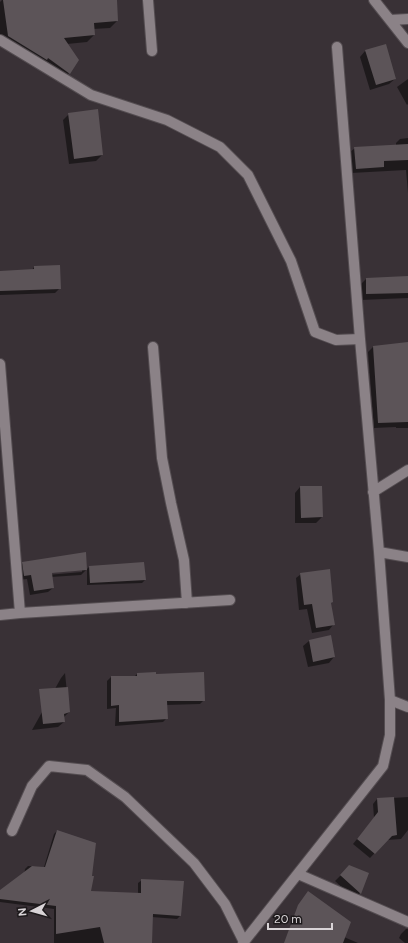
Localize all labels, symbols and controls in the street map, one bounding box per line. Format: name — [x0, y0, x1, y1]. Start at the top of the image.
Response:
north arrow — [12, 891, 52, 931]
scale bar — [268, 905, 332, 931]
text: N — [16, 907, 29, 917]
text: 20 m — [274, 912, 302, 926]

